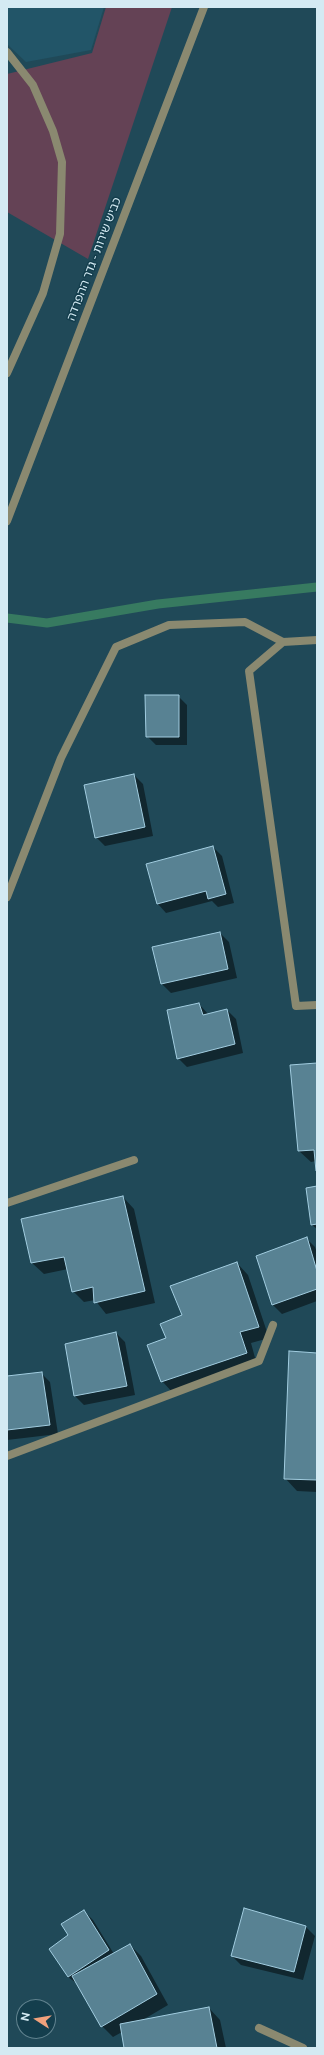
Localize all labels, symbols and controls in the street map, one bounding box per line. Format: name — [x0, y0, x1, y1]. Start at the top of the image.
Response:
street label: כביש שירות - גדר ההפרדה — [64, 195, 124, 323]
north arrow — [16, 1999, 56, 2039]
text: N — [18, 2011, 32, 2022]

